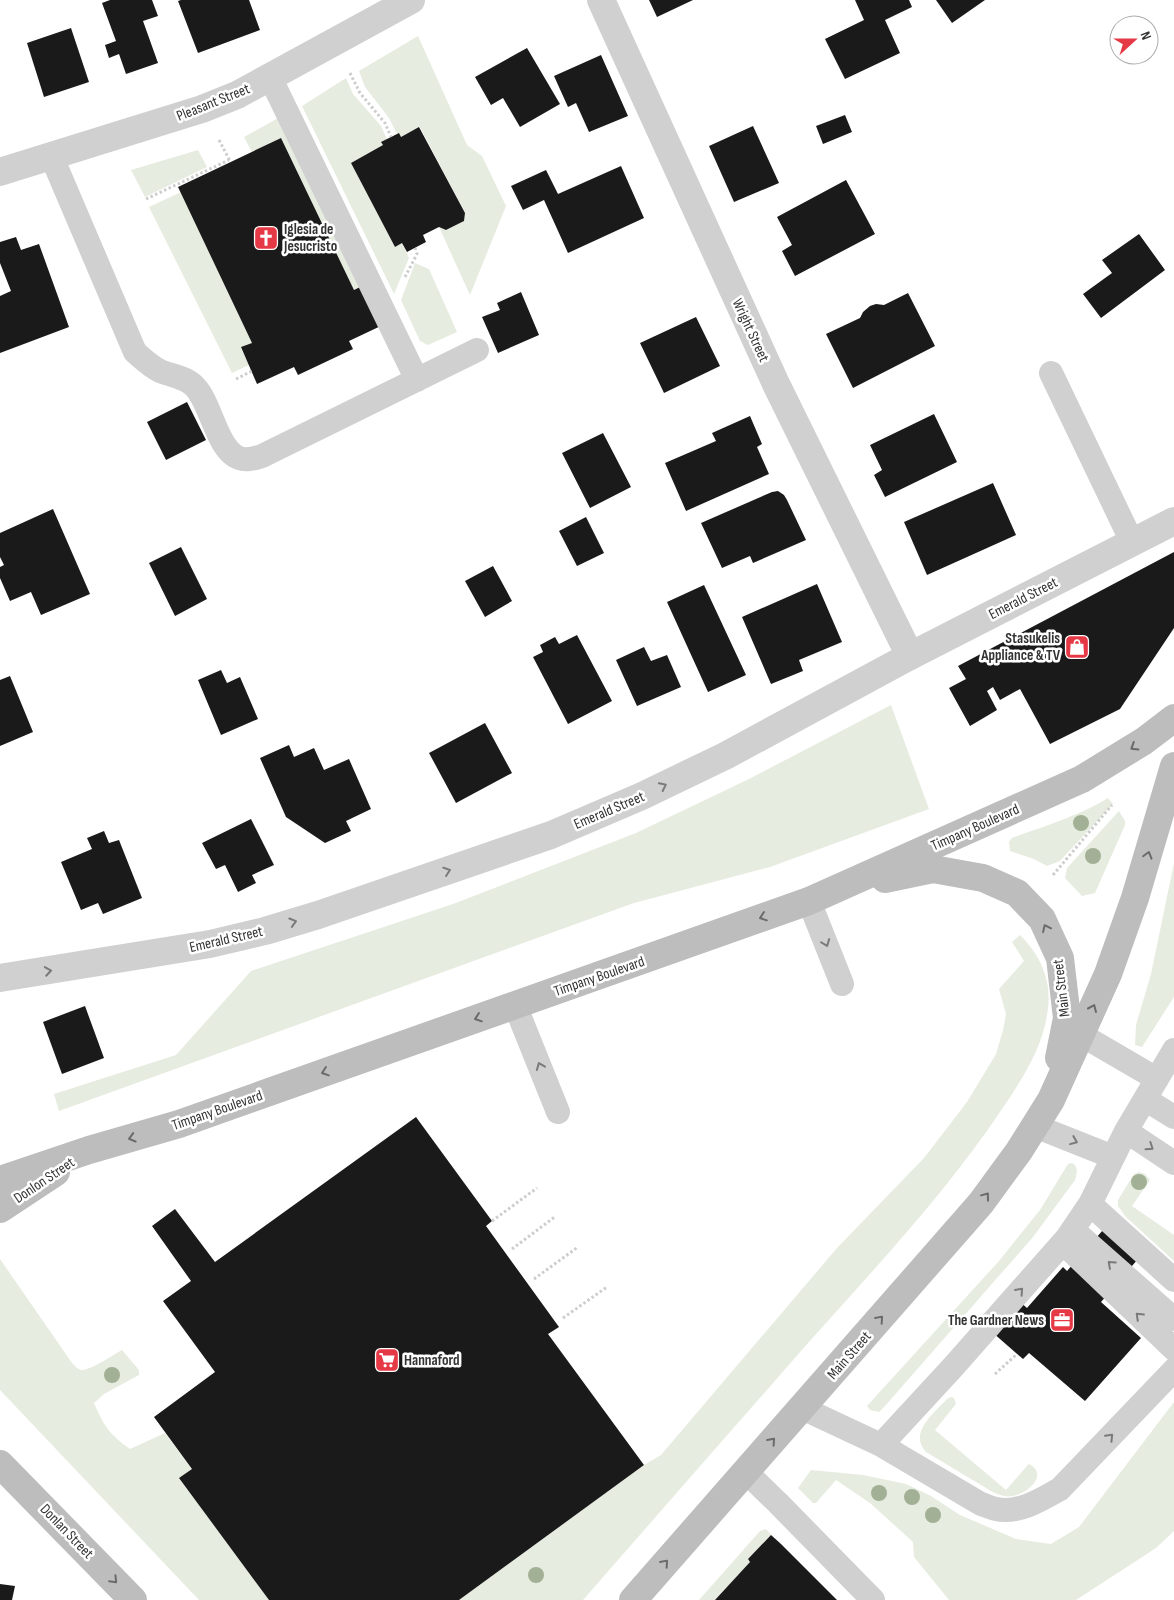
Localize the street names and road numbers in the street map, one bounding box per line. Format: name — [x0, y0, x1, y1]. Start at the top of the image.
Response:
street label: Pleasant Street — [174, 79, 253, 126]
street label: Wright Street — [728, 295, 774, 365]
street label: Emerald Street — [986, 573, 1061, 624]
street label: Emerald Street — [571, 787, 648, 834]
street label: Timpany Boulevard — [928, 800, 1022, 855]
street label: Emerald Street — [188, 922, 265, 957]
street label: Timpany Boulevard — [551, 952, 647, 1001]
street label: Main Street — [1048, 958, 1074, 1018]
street label: Timpany Boulevard — [169, 1086, 265, 1135]
street label: Donlon Street — [10, 1153, 79, 1208]
street label: Main Street — [823, 1327, 876, 1383]
street label: Donlan Street — [36, 1500, 98, 1563]

